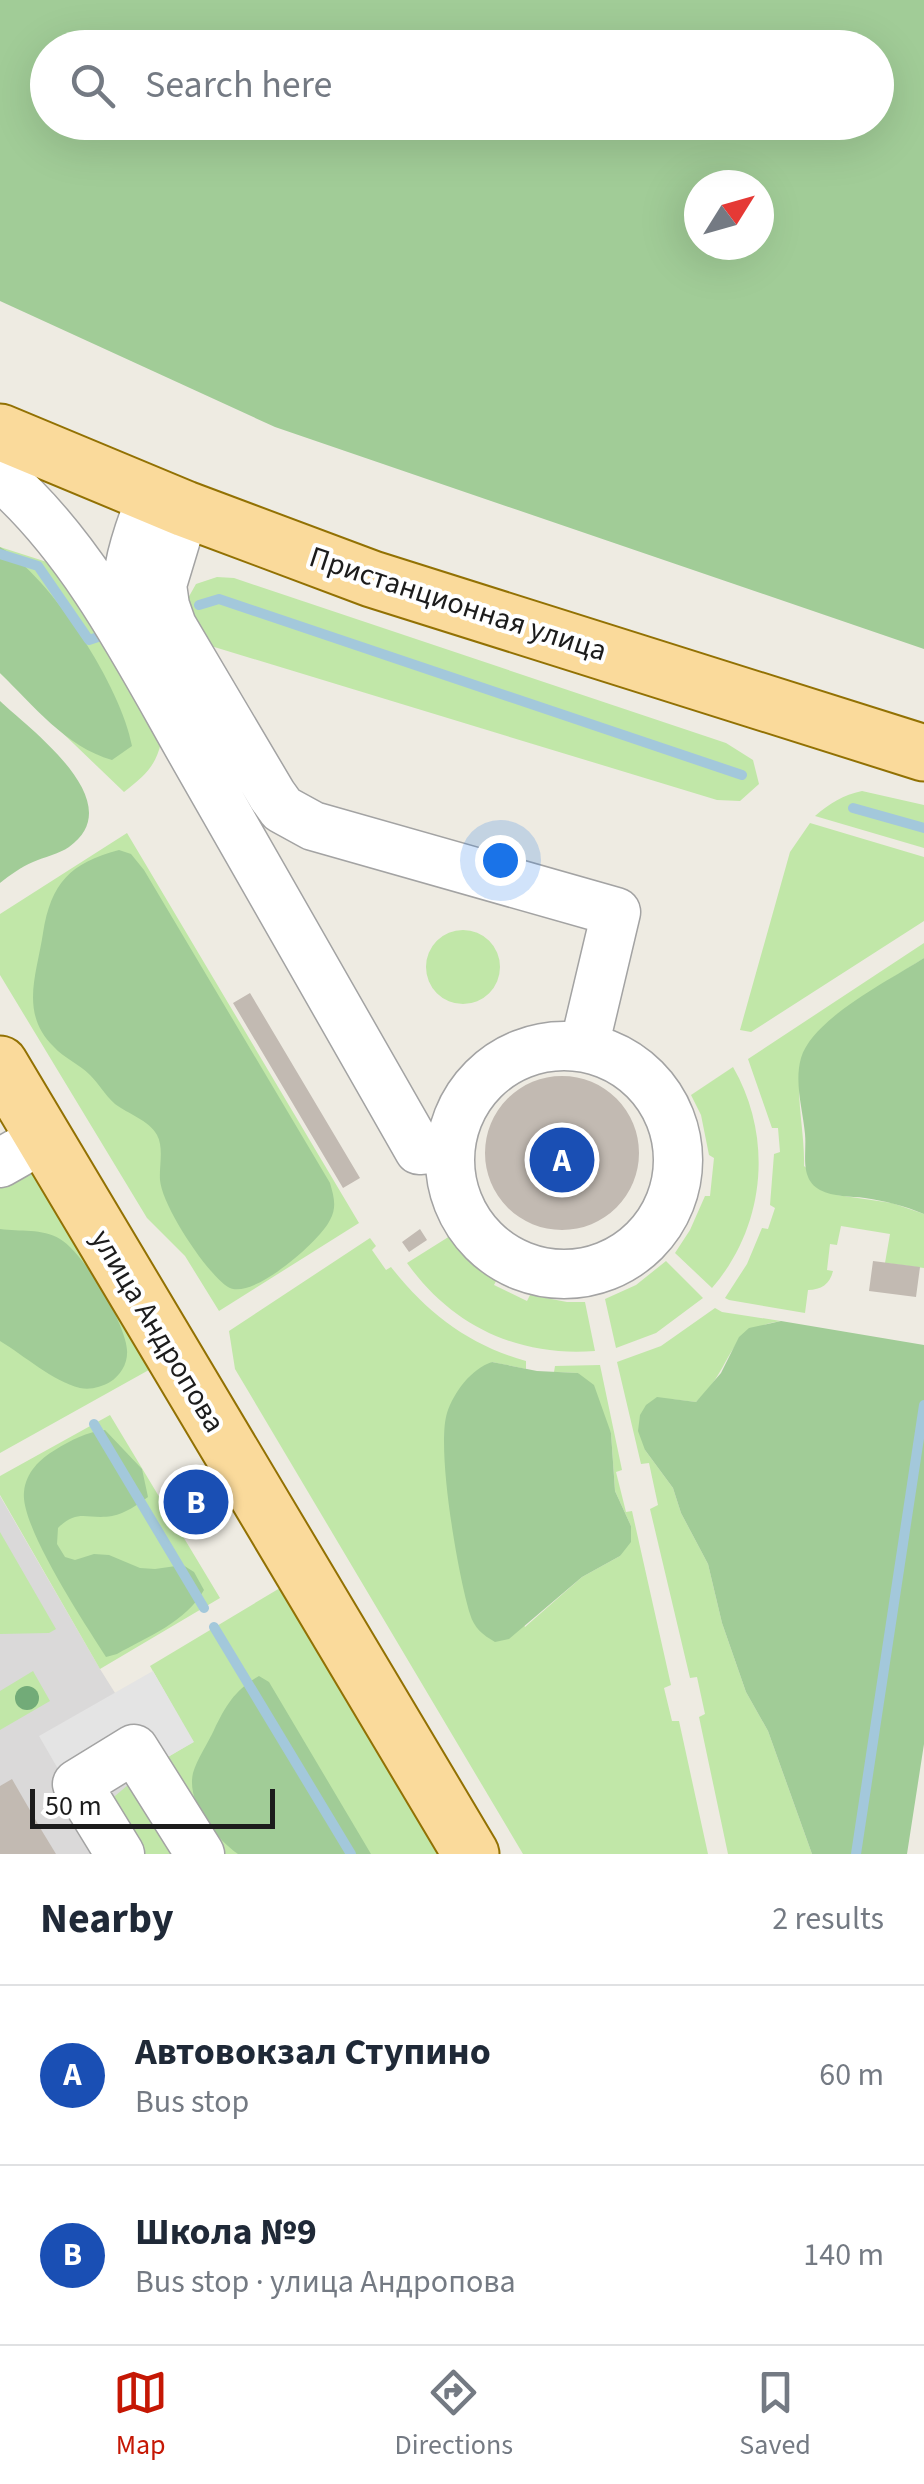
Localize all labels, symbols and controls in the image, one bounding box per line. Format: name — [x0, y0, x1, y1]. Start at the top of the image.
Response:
search box — [30, 30, 894, 140]
icon: search — [65, 58, 120, 113]
text: Search here — [145, 58, 332, 112]
north arrow — [684, 170, 774, 260]
street label: Пристанционная улица — [304, 536, 612, 672]
your location — [475, 835, 526, 886]
pin: A — [530, 1122, 594, 1198]
street label: улица Андропова — [80, 1221, 236, 1441]
pin: B — [164, 1464, 228, 1540]
scale bar — [30, 1784, 275, 1828]
text: 50 m — [45, 1786, 102, 1826]
text: Nearby — [40, 1889, 174, 1949]
text: 2 results — [772, 1896, 884, 1942]
text: Автовокзал Ступино — [135, 2025, 491, 2079]
text: A — [63, 2052, 82, 2098]
text: 60 m — [819, 2052, 884, 2098]
text: Bus stop — [135, 2079, 249, 2125]
text: Школа №9 — [135, 2205, 317, 2259]
text: B — [63, 2232, 82, 2278]
text: 140 m — [803, 2232, 884, 2278]
text: Bus stop · улица Андропова — [135, 2259, 516, 2305]
tab: Map — [113, 2365, 168, 2465]
tab: Directions — [395, 2365, 513, 2465]
tab: Saved — [739, 2365, 811, 2465]

